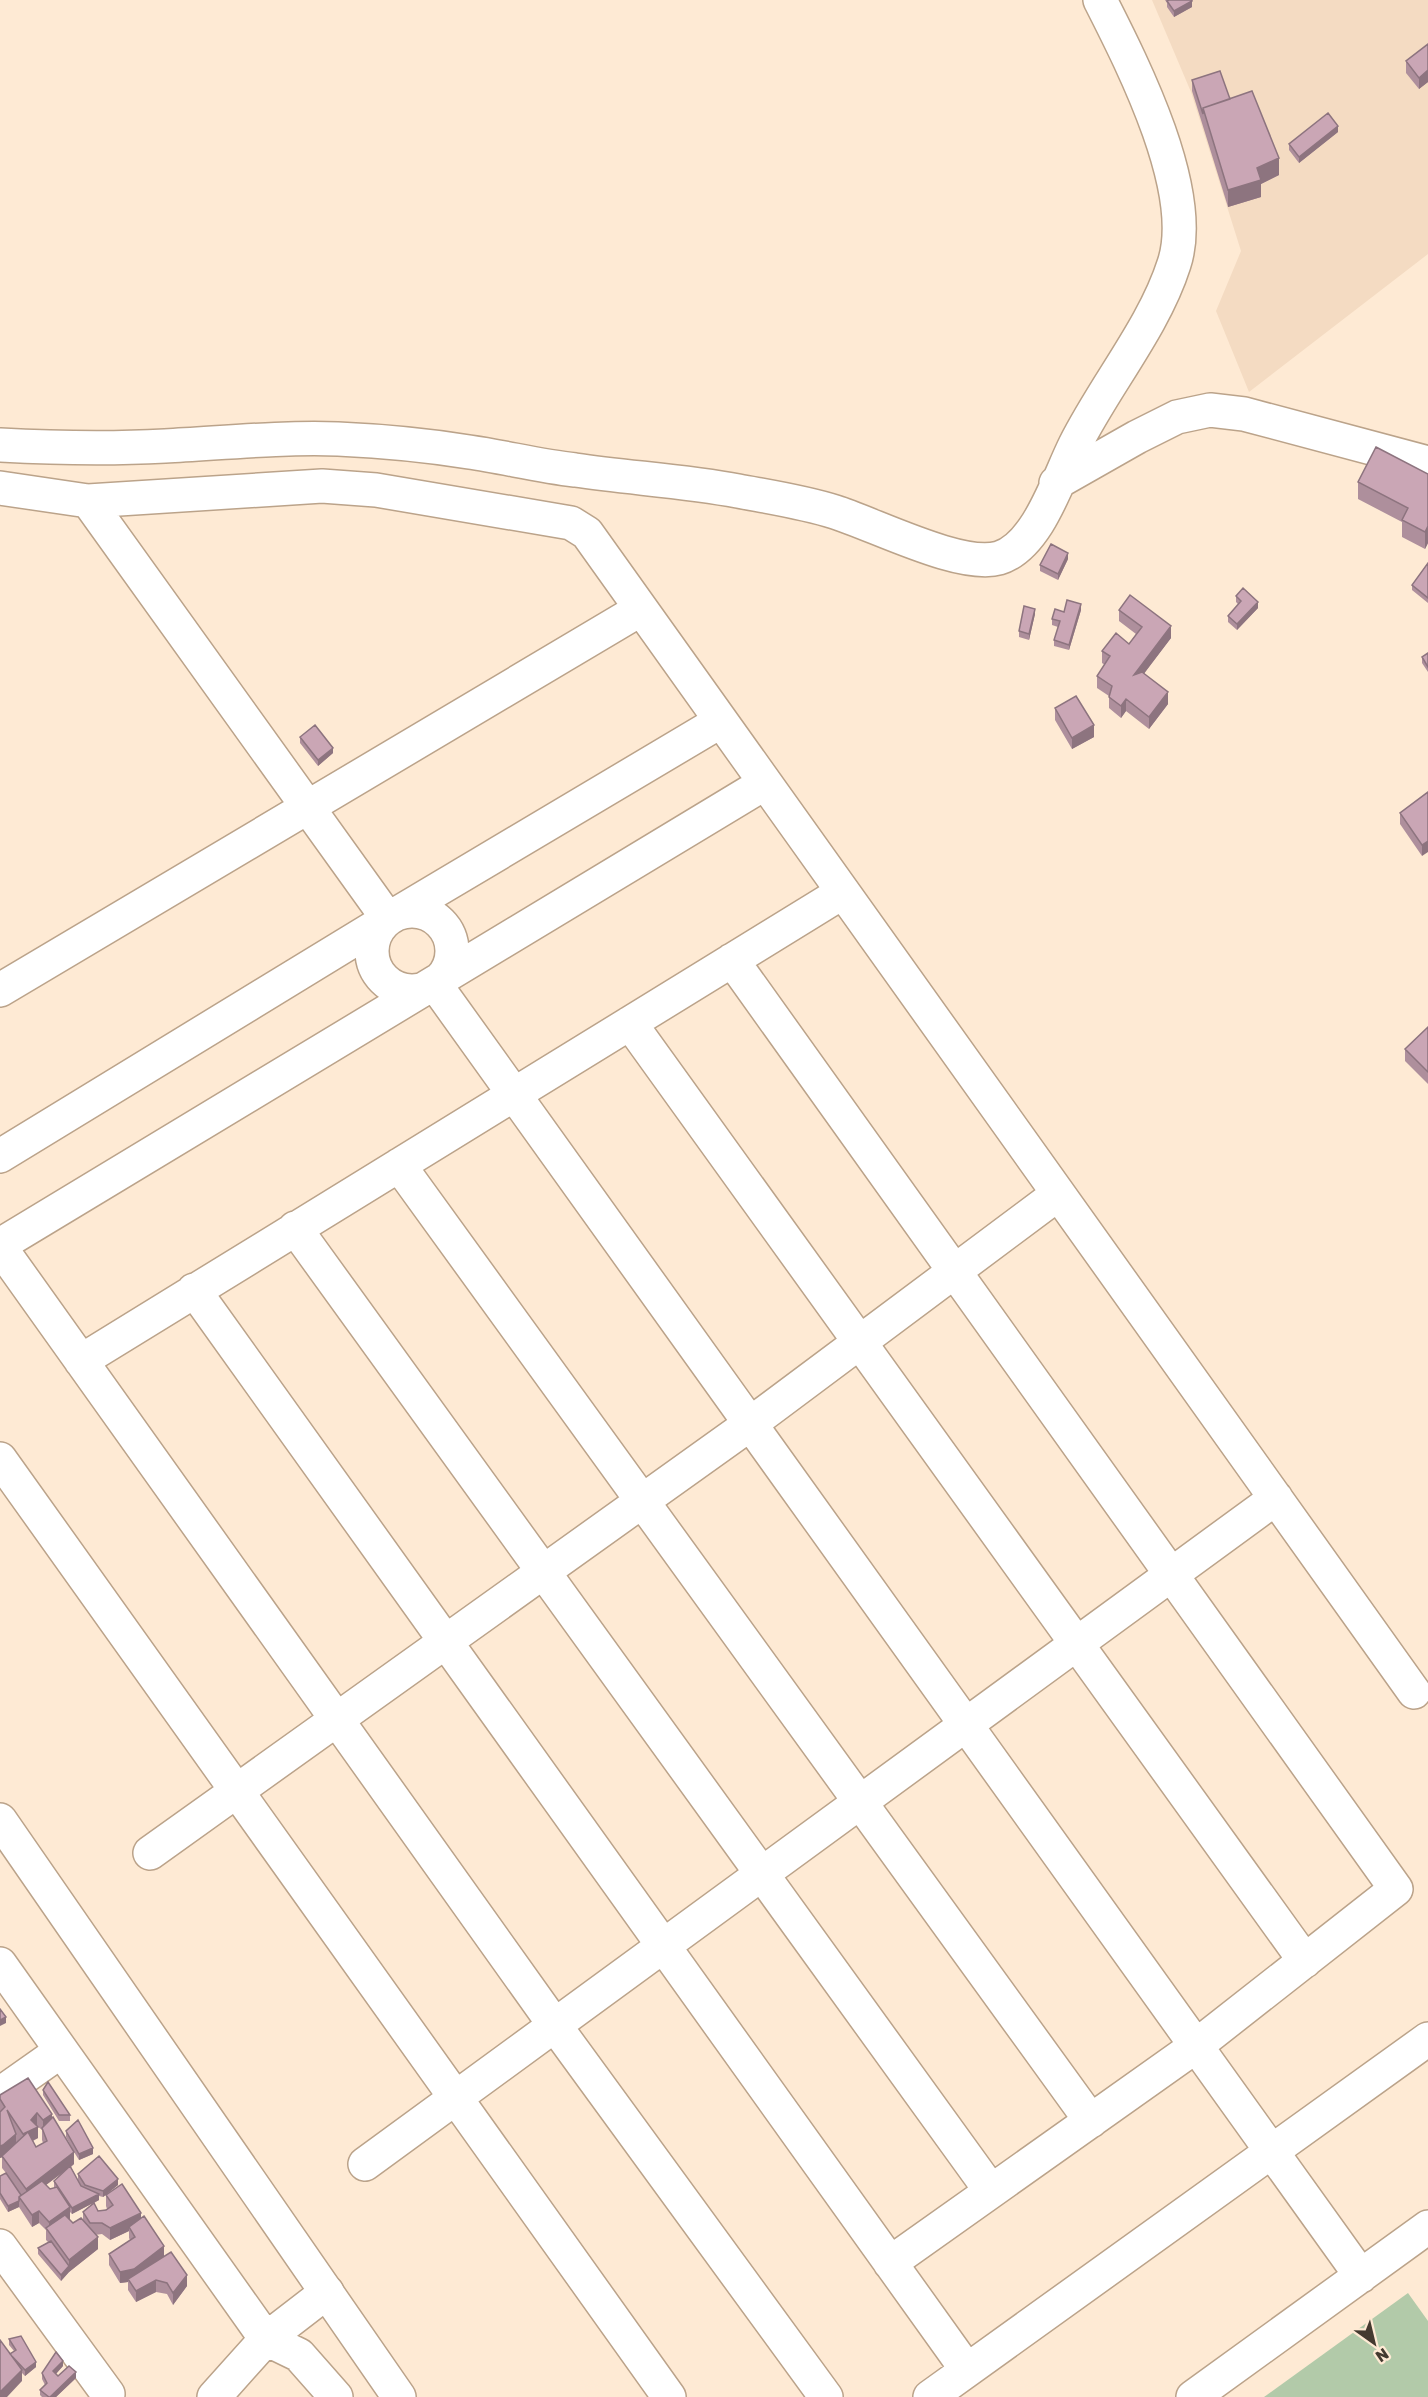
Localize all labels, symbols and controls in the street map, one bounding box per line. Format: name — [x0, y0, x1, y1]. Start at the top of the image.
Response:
north arrow — [1344, 2313, 1404, 2373]
text: N — [1372, 2344, 1392, 2366]

